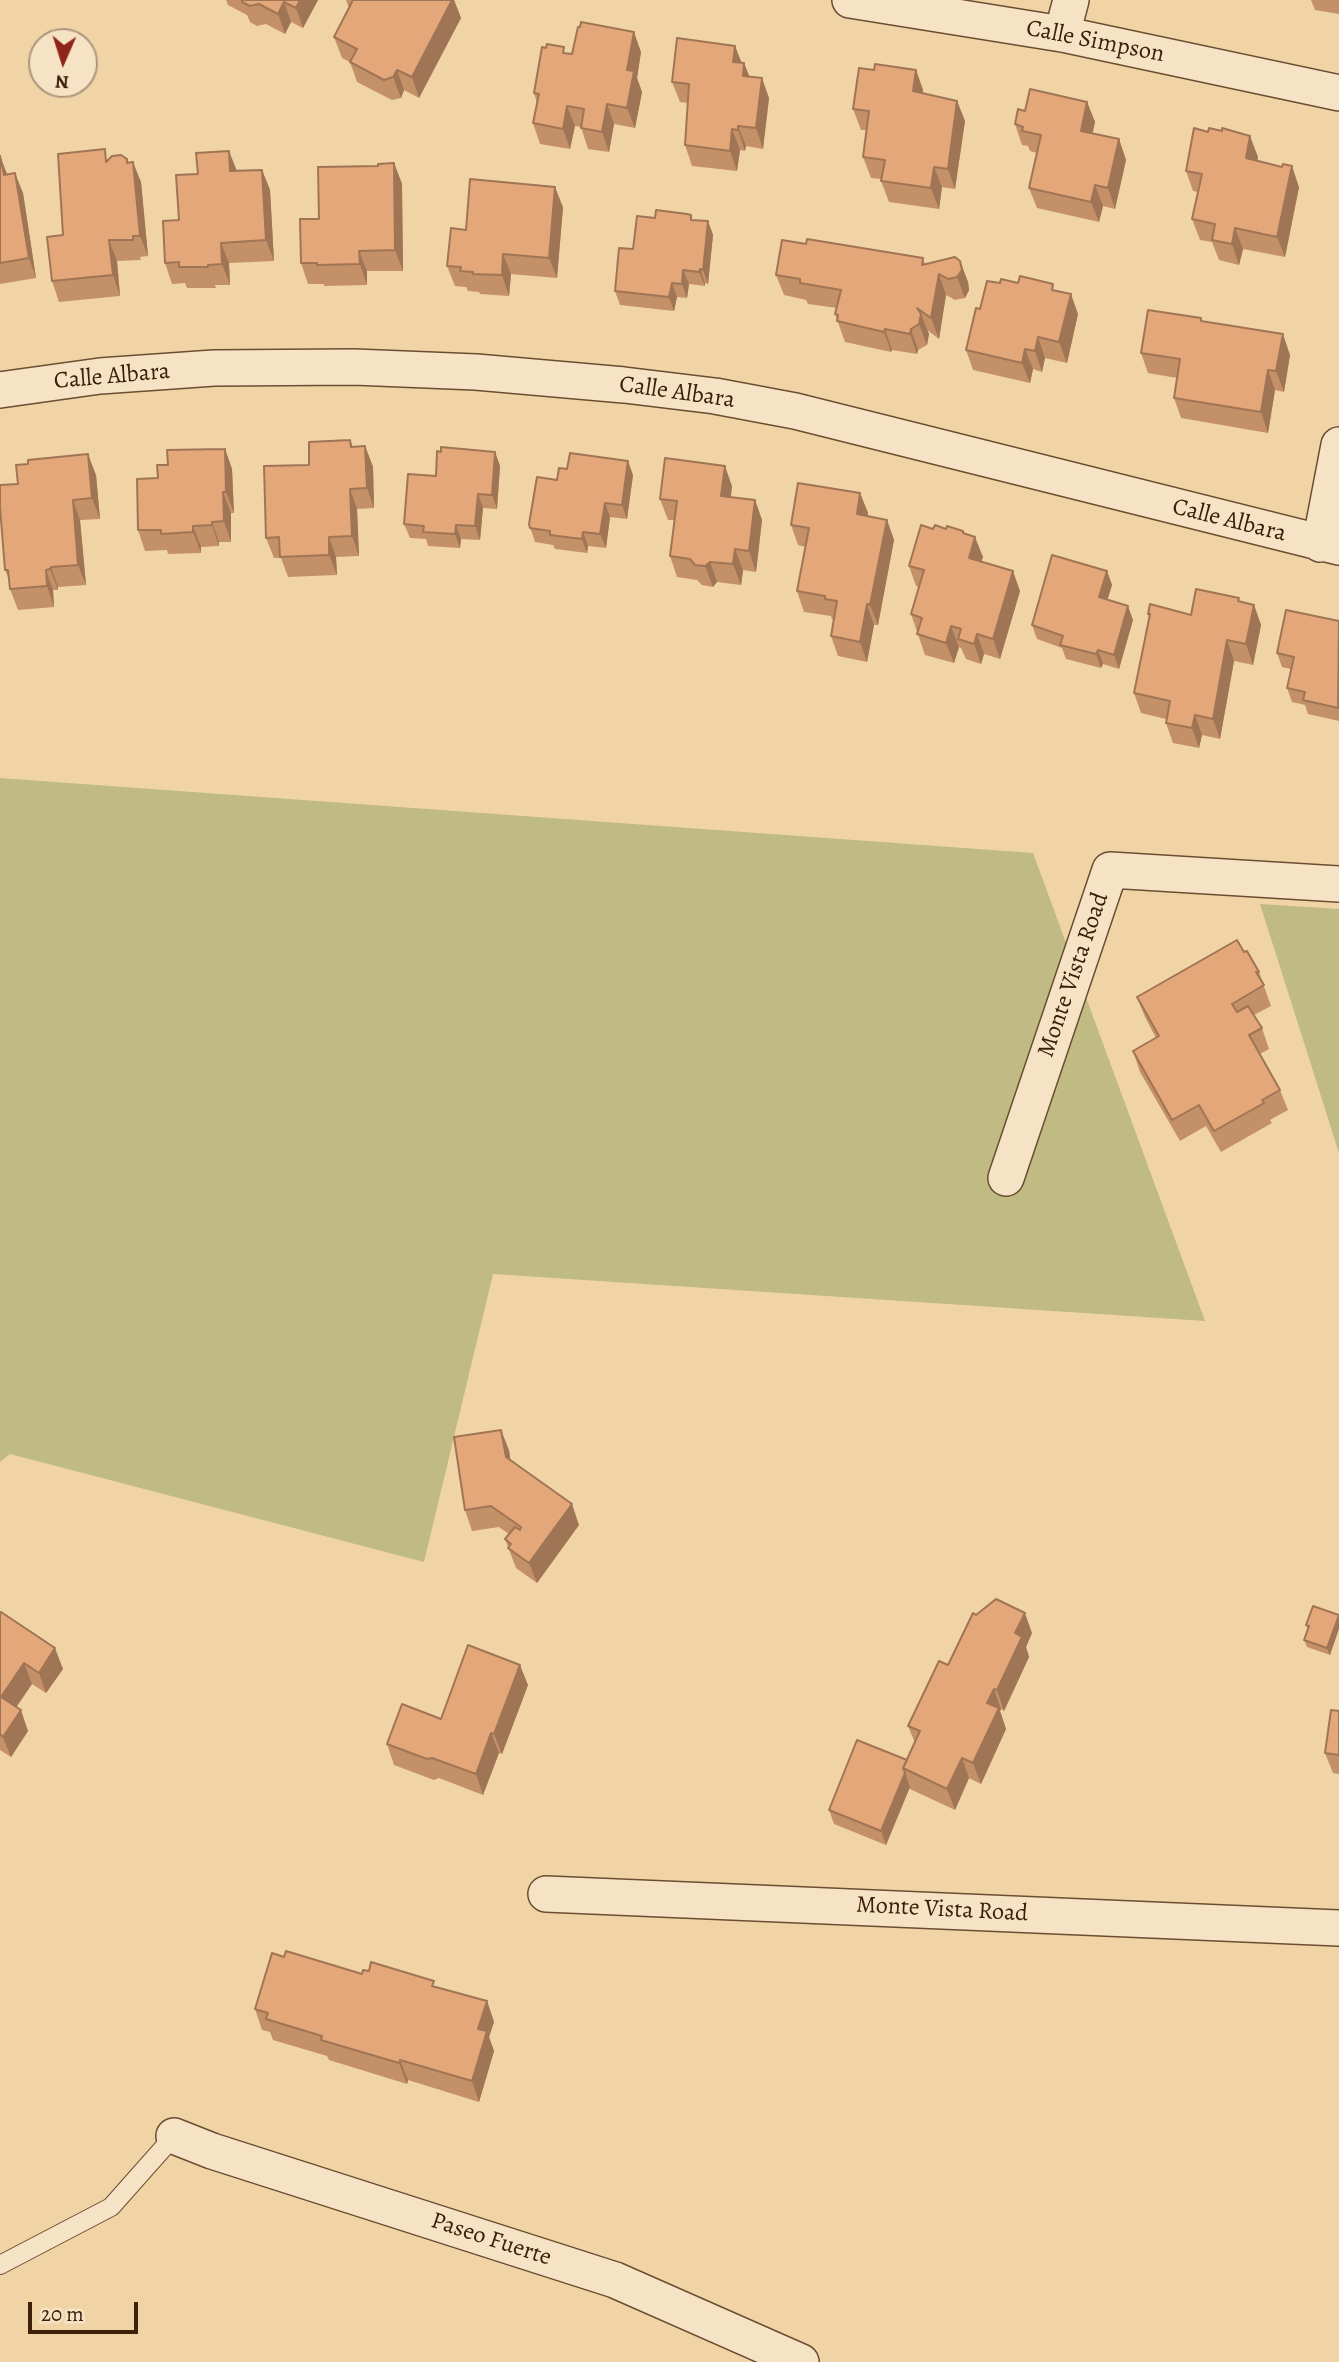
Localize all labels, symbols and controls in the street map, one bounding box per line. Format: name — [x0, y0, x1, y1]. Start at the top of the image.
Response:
street label: Calle Simpson — [1024, 15, 1166, 69]
north arrow — [28, 28, 98, 98]
text: N — [54, 69, 70, 95]
street label: Calle Albara — [53, 358, 171, 396]
street label: Calle Albara — [617, 371, 737, 415]
street label: Calle Albara — [1169, 493, 1289, 549]
street label: Monte Vista Road — [1032, 889, 1116, 1061]
street label: Monte Vista Road — [855, 1891, 1029, 1929]
street label: Paseo Fuerte — [427, 2207, 555, 2273]
scale bar — [32, 2288, 142, 2332]
text: 20 m — [41, 2300, 84, 2328]

